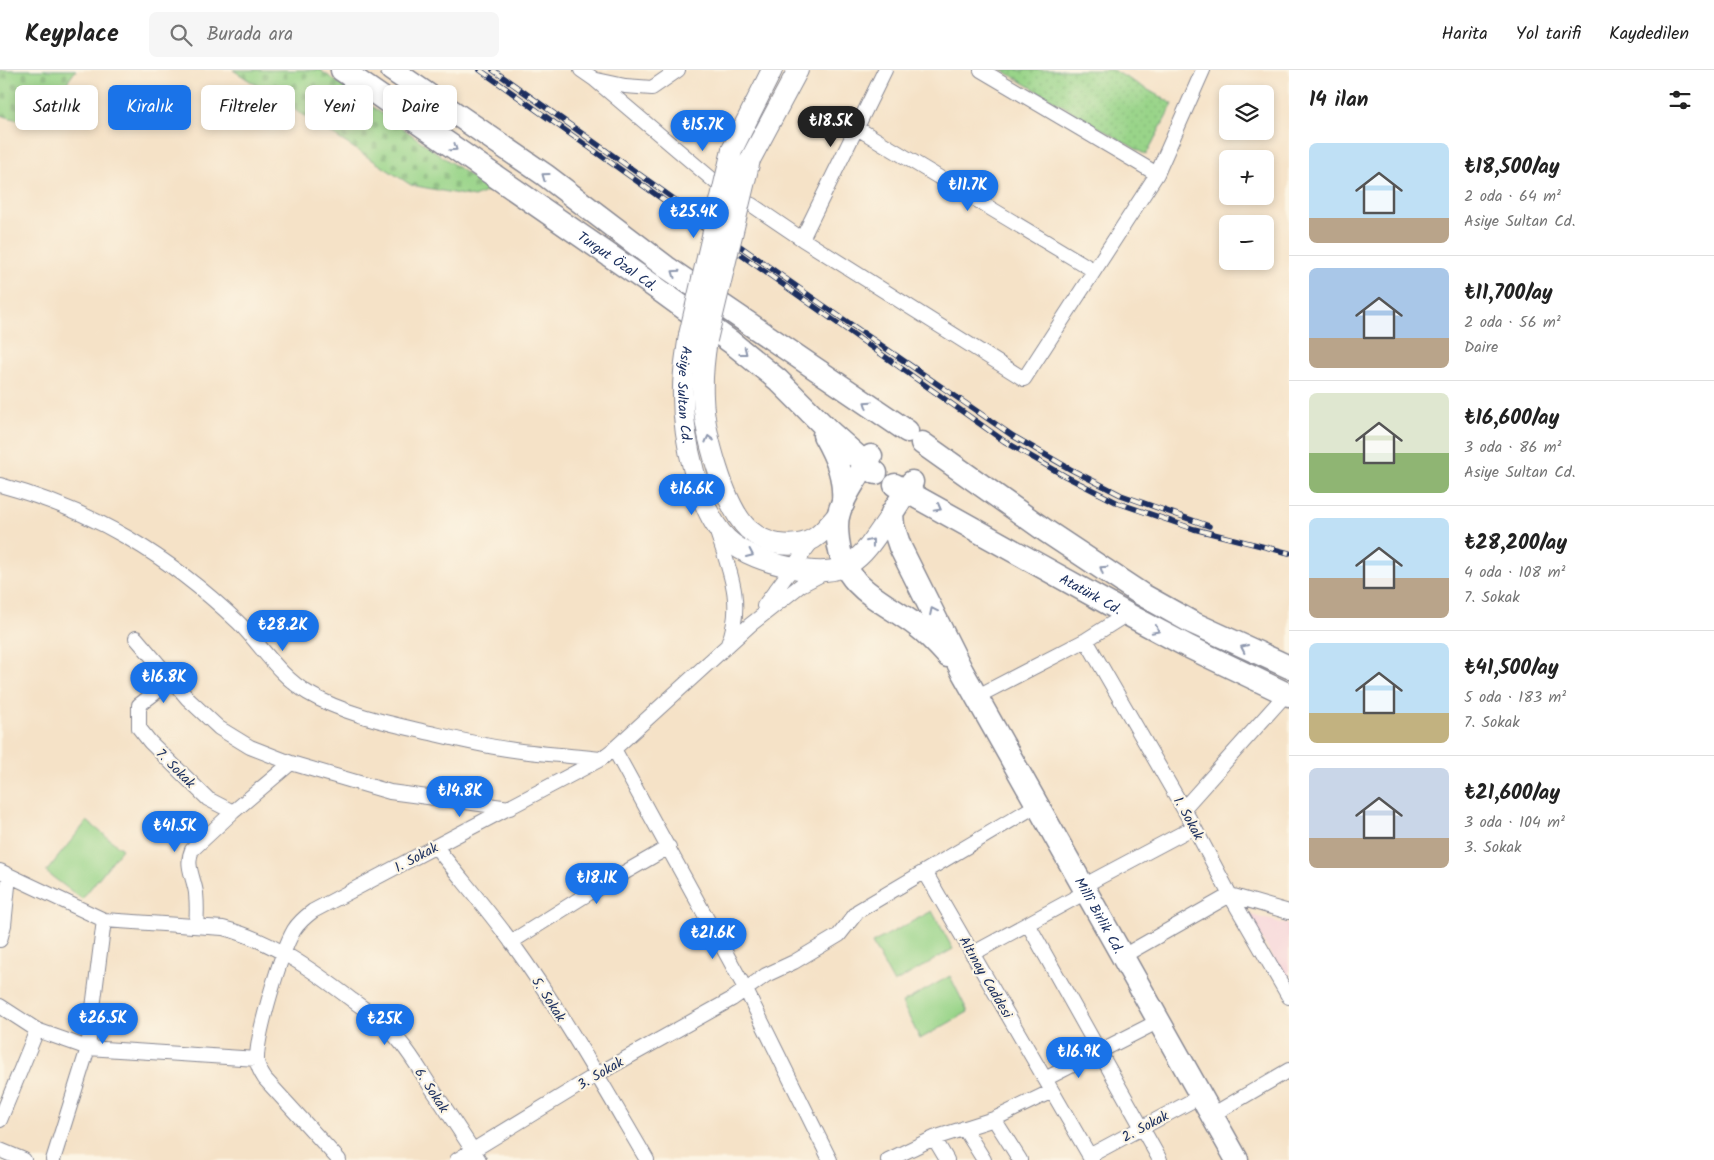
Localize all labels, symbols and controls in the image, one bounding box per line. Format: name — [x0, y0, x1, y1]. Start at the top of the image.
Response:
search box — [149, 12, 499, 57]
text: Keyplace — [25, 15, 119, 54]
text: Burada ara — [207, 20, 293, 50]
text: Harita — [1442, 20, 1488, 49]
text: Yol tarifi — [1516, 20, 1581, 49]
text: Kaydedilen — [1609, 20, 1689, 49]
icon: search — [167, 21, 195, 49]
text: 14 ilan — [1309, 84, 1368, 117]
chip: Satılık — [15, 85, 98, 130]
chip: Kiralık — [108, 85, 191, 130]
chip: Filtreler — [201, 85, 295, 130]
chip: Yeni — [305, 85, 373, 130]
chip: Daire — [383, 85, 457, 130]
map controls — [1219, 85, 1274, 270]
button: layers — [1219, 85, 1274, 140]
icon: filters — [1666, 86, 1694, 114]
pin: ₺18.5K — [790, 106, 872, 148]
pin: ₺15.7K — [662, 109, 744, 152]
text: ₺18.5K — [809, 109, 853, 134]
text: ₺15.7K — [682, 113, 724, 138]
one-way arrow — [448, 142, 458, 151]
button: + — [1219, 150, 1274, 205]
text: ₺18,500/ay — [1464, 151, 1560, 184]
icon: home — [1349, 163, 1409, 223]
pin: ₺11.7K — [927, 170, 1009, 212]
one-way arrow — [542, 173, 551, 181]
text: ₺11.7K — [948, 173, 988, 198]
text: 2 oda · 64 m² — [1464, 184, 1561, 209]
pin: ₺25.4K — [653, 196, 735, 239]
text: ₺25.4K — [670, 200, 718, 225]
text: Asiye Sultan Cd. — [1464, 209, 1576, 234]
button: − — [1219, 215, 1274, 270]
street label: Turgut Özal Cd. — [572, 226, 661, 297]
one-way arrow — [671, 270, 681, 279]
text: ₺11,700/ay — [1464, 277, 1553, 310]
icon: home — [1349, 288, 1409, 348]
text: 2 oda · 56 m² — [1464, 310, 1561, 335]
text: Daire — [1464, 335, 1498, 360]
street label: Asiye Sultan Cd. — [671, 344, 698, 445]
one-way arrow — [738, 347, 747, 355]
one-way arrow — [863, 401, 872, 411]
text: ₺16,600/ay — [1464, 402, 1559, 435]
icon: home — [1349, 413, 1409, 473]
one-way arrow — [705, 435, 715, 443]
text: 3 oda · 86 m² — [1464, 435, 1562, 460]
text: Asiye Sultan Cd. — [1464, 460, 1576, 485]
pin: ₺16.6K — [651, 474, 733, 516]
text: ₺16.6K — [670, 477, 714, 502]
one-way arrow — [932, 502, 941, 512]
text: ₺28,200/ay — [1464, 527, 1567, 560]
icon: home — [1349, 538, 1409, 598]
one-way arrow — [865, 539, 874, 548]
one-way arrow — [745, 548, 754, 559]
text: 4 oda · 108 m² — [1464, 560, 1565, 585]
one-way arrow — [1099, 565, 1108, 575]
street label: Atatürk Cd. — [1055, 569, 1125, 621]
text: 7. Sokak — [1464, 585, 1520, 610]
one-way arrow — [929, 608, 939, 617]
pin: ₺28.2K — [242, 610, 324, 652]
text: ₺28.2K — [258, 613, 308, 638]
one-way arrow — [1151, 623, 1160, 633]
one-way arrow — [1240, 643, 1249, 654]
text: ₺41,500/ay — [1464, 652, 1559, 685]
pin: ₺16.8K — [123, 662, 205, 704]
icon: home — [1349, 663, 1409, 723]
text: ₺16.8K — [141, 665, 187, 690]
text: 5 oda · 183 m² — [1464, 685, 1566, 710]
text: 7. Sokak — [1464, 710, 1520, 735]
street label: 7. Sokak — [150, 744, 201, 794]
pin: ₺14.8K — [419, 776, 501, 818]
text: ₺21,600/ay — [1464, 777, 1560, 810]
text: ₺14.8K — [437, 779, 483, 804]
icon: home — [1349, 788, 1409, 848]
street label: 1. Sokak — [1167, 793, 1209, 845]
pin: ₺41.5K — [134, 810, 216, 853]
text: 3 oda · 104 m² — [1464, 810, 1565, 835]
text: ₺41.5K — [153, 814, 197, 839]
text: 3. Sokak — [1464, 835, 1522, 860]
street label: 1. Sokak — [391, 837, 443, 879]
pin: ₺18.1K — [556, 862, 638, 905]
text: ₺18.1K — [576, 866, 618, 891]
street label: Millî Birlik Cd. — [1068, 873, 1129, 958]
pin: ₺21.6K — [672, 918, 754, 960]
text: ₺21.6K — [690, 921, 736, 946]
street label: Altınay Caddesi — [953, 932, 1018, 1023]
street label: 5. Sokak — [525, 973, 571, 1027]
pin: ₺26.5K — [62, 1002, 144, 1045]
pin: ₺25K — [355, 1004, 415, 1046]
text: ₺26.5K — [79, 1006, 127, 1031]
text: ₺25K — [367, 1007, 403, 1032]
pin: ₺16.9K — [1038, 1036, 1120, 1079]
text: ₺16.9K — [1057, 1040, 1101, 1065]
street label: 3. Sokak — [573, 1052, 628, 1096]
street label: 6. Sokak — [408, 1064, 454, 1118]
street label: 2. Sokak — [1118, 1105, 1173, 1148]

